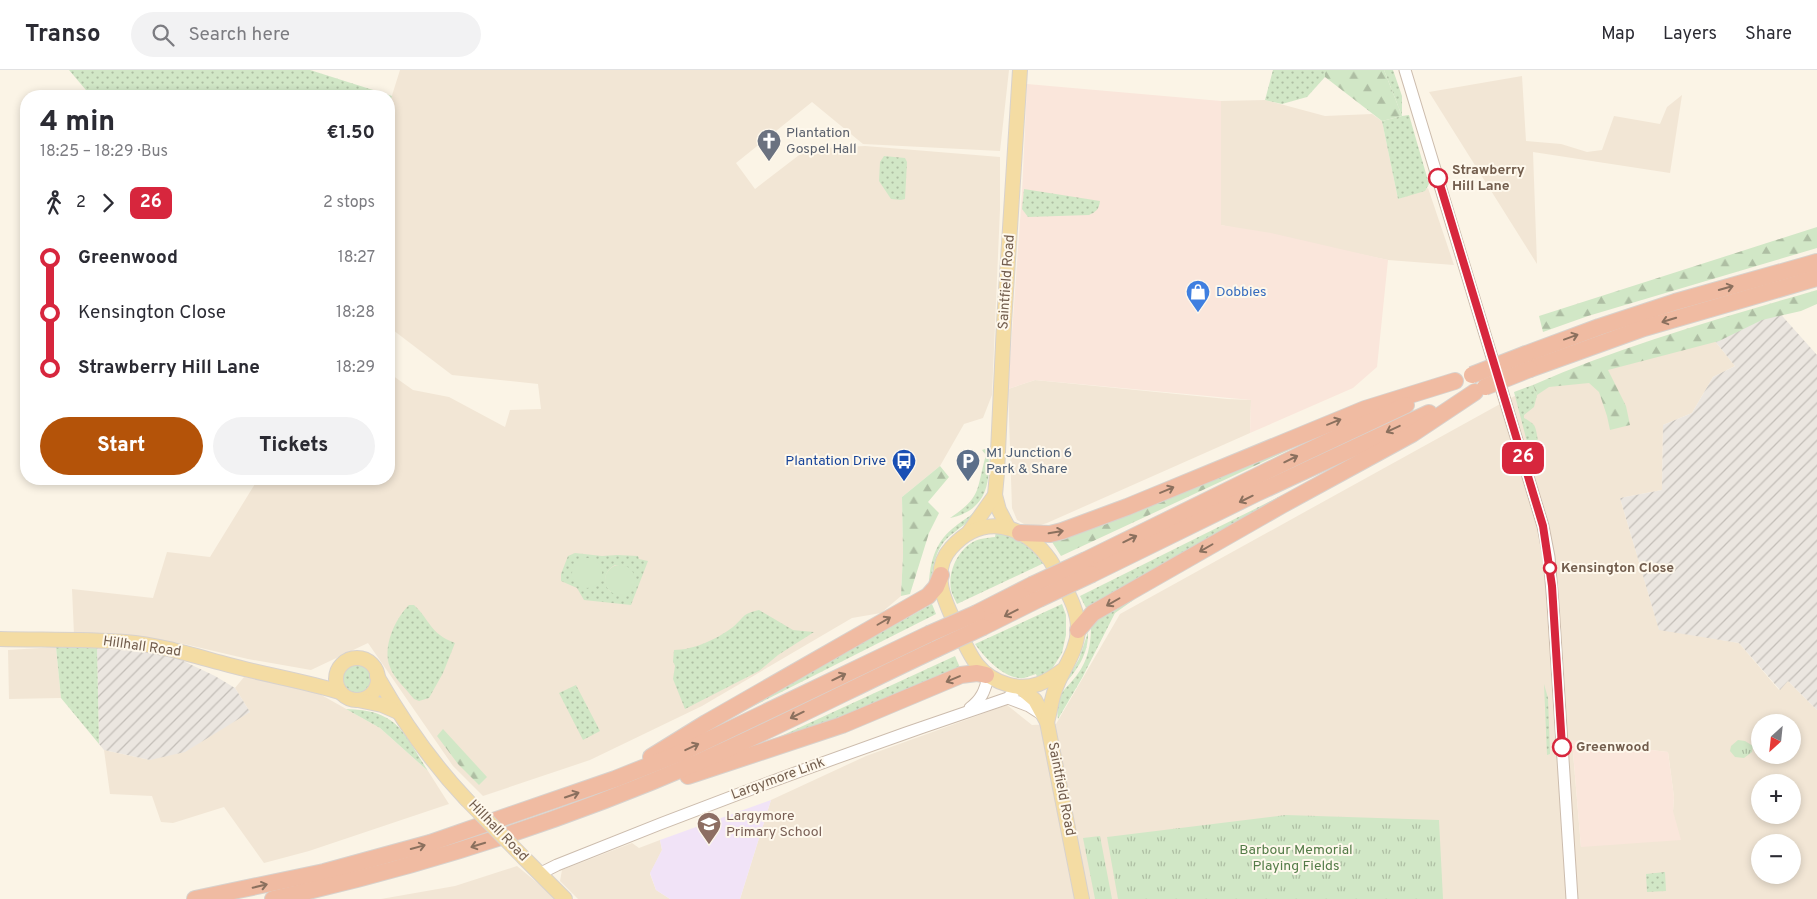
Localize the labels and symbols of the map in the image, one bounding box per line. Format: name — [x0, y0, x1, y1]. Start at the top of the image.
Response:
place label: Plantation Gospel Hall — [786, 125, 857, 158]
church icon: Plantation Gospel Hall — [756, 128, 782, 162]
place label: Strawberry Hill Lane — [1452, 162, 1525, 195]
marker: Strawberry Hill Lane — [1428, 168, 1448, 188]
street label: Saintfield Road — [995, 234, 1019, 330]
shop icon: Dobbies — [1185, 279, 1211, 313]
one-way arrow — [1718, 282, 1734, 292]
place label: Dobbies — [1216, 284, 1266, 301]
one-way arrow — [1662, 316, 1678, 326]
one-way arrow — [1563, 332, 1579, 341]
one-way arrow — [1326, 417, 1341, 426]
one-way arrow — [1386, 425, 1401, 434]
line badge: 26 — [1500, 442, 1546, 474]
place label: M1 Junction 6 Park & Share — [986, 445, 1072, 478]
bus stop icon: Plantation Drive — [891, 448, 917, 482]
parking icon: M1 Junction 6 Park & Share — [955, 448, 981, 482]
place label: Plantation Drive — [785, 453, 886, 470]
one-way arrow — [1283, 454, 1298, 463]
one-way arrow — [1159, 484, 1174, 494]
one-way arrow — [1239, 494, 1254, 504]
one-way arrow — [1047, 527, 1063, 537]
one-way arrow — [1122, 533, 1137, 543]
one-way arrow — [1200, 544, 1214, 554]
place label: Kensington Close — [1561, 560, 1674, 577]
marker: Kensington Close — [1543, 561, 1557, 575]
one-way arrow — [1106, 597, 1121, 607]
one-way arrow — [1004, 609, 1019, 618]
one-way arrow — [877, 615, 891, 625]
street label: Hillhall Road — [102, 633, 182, 661]
one-way arrow — [831, 671, 846, 681]
one-way arrow — [946, 674, 961, 684]
one-way arrow — [790, 711, 805, 720]
north arrow — [1751, 714, 1801, 764]
marker: Greenwood — [1552, 737, 1572, 757]
place label: Greenwood — [1576, 739, 1650, 756]
street label: Saintfield Road — [1044, 741, 1078, 837]
one-way arrow — [684, 742, 699, 751]
street label: Largymore Link — [729, 754, 827, 804]
one-way arrow — [563, 790, 579, 799]
street label: Hillhall Road — [464, 797, 532, 865]
place label: Largymore Primary School — [726, 808, 822, 841]
school or university icon: Largymore Primary School — [696, 811, 722, 845]
one-way arrow — [470, 840, 486, 850]
one-way arrow — [409, 841, 425, 851]
park label: Barbour Memorial Playing Fields — [1239, 842, 1353, 875]
one-way arrow — [252, 881, 268, 890]

